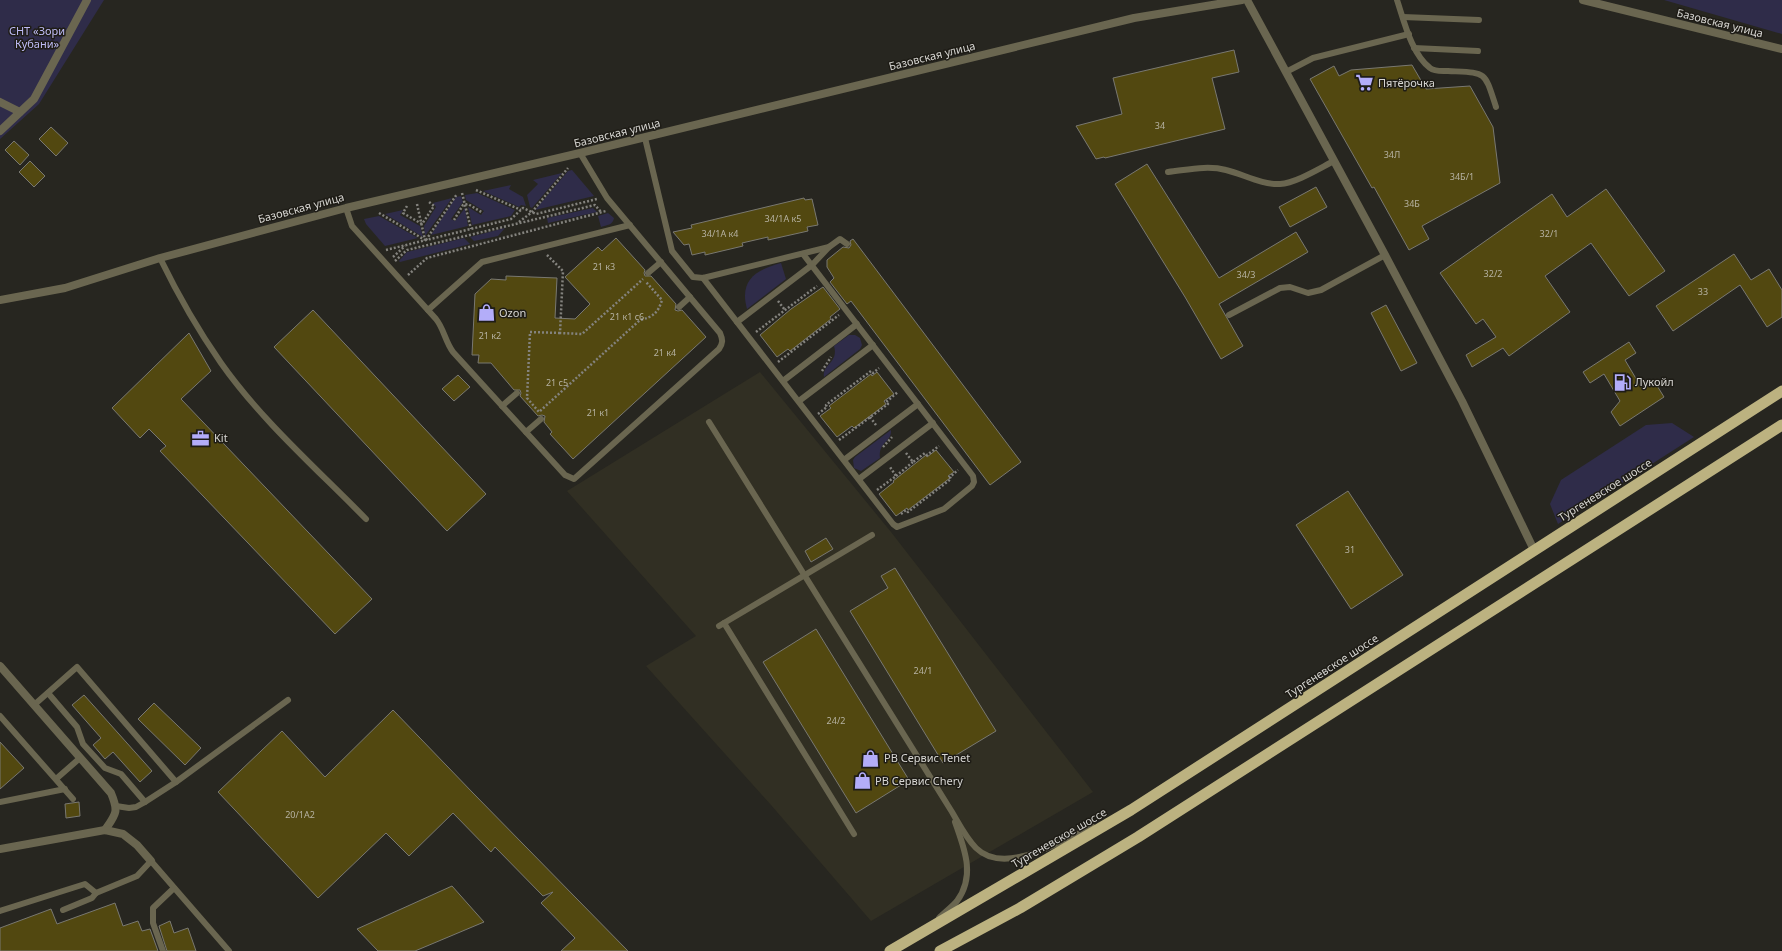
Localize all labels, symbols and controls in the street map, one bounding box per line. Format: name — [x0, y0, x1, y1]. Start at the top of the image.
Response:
street label: Базовская улица — [1675, 5, 1765, 41]
park label: СНТ «Зори Кубани» — [9, 23, 65, 51]
street label: Базовская улица — [887, 38, 977, 74]
supermarket icon: Пятёрочка — [1355, 73, 1375, 93]
place label: Пятёрочка — [1378, 75, 1435, 90]
street label: Базовская улица — [572, 115, 662, 151]
house number: 34 — [1155, 119, 1165, 132]
house number: 34Л — [1384, 148, 1400, 161]
house number: 34Б/1 — [1450, 170, 1474, 183]
street label: Базовская улица — [256, 189, 346, 226]
house number: 34Б — [1404, 197, 1420, 210]
house number: 34/1А к5 — [765, 212, 801, 225]
house number: 34/1А к4 — [702, 227, 738, 240]
house number: 32/1 — [1540, 227, 1558, 240]
house number: 21 к3 — [593, 260, 615, 273]
house number: 32/2 — [1484, 267, 1502, 280]
house number: 34/3 — [1237, 268, 1255, 281]
house number: 33 — [1698, 285, 1708, 298]
shop icon: Ozon — [476, 303, 496, 323]
place label: Ozon — [499, 305, 526, 320]
house number: 21 к1 с6 — [610, 310, 644, 323]
house number: 21 к2 — [479, 329, 501, 342]
house number: 21 к4 — [654, 346, 676, 359]
fuel station icon: Лукойл — [1612, 372, 1632, 392]
place label: Лукойл — [1635, 374, 1674, 389]
house number: 21 с5 — [546, 376, 568, 389]
house number: 21 к1 — [587, 406, 609, 419]
office icon: Kit — [191, 428, 211, 448]
place label: Kit — [214, 430, 228, 445]
street label: Тургеневское шоссе — [1555, 455, 1654, 524]
house number: 31 — [1345, 543, 1355, 556]
street label: Тургеневское шоссе — [1283, 630, 1381, 701]
house number: 24/1 — [914, 664, 932, 677]
house number: 24/2 — [827, 714, 845, 727]
shop icon: PB Сервис Tenet — [861, 748, 881, 768]
place label: PB Сервис Tenet — [884, 750, 970, 765]
shop icon: PB Сервис Chery — [852, 771, 872, 791]
place label: PB Сервис Chery — [875, 773, 963, 788]
street label: Тургеневское шоссе — [1008, 804, 1109, 871]
house number: 20/1А2 — [285, 808, 315, 821]

